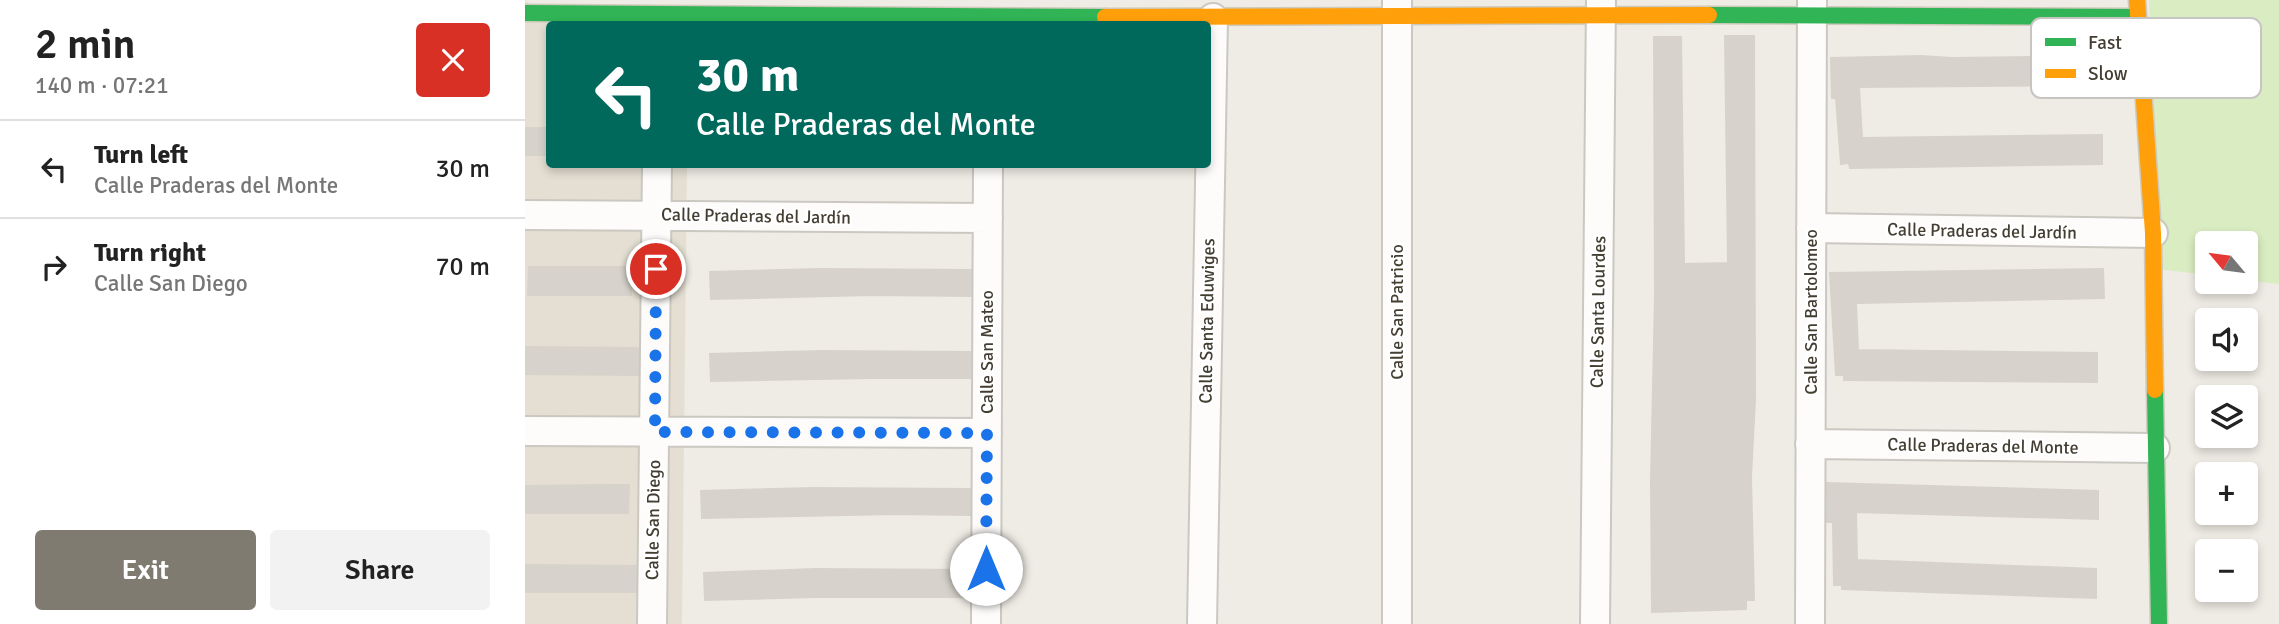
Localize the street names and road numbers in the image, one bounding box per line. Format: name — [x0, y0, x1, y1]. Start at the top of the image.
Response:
street label: Calle Praderas del Jardín — [661, 203, 851, 229]
street label: Calle Praderas del Jardín — [1887, 218, 2077, 244]
street label: Calle San Bartolomeo — [1800, 229, 1822, 395]
street label: Calle Santa Lourdes — [1586, 236, 1610, 388]
street label: Calle Santa Eduwiges — [1195, 238, 1219, 404]
street label: Calle San Patricio — [1386, 244, 1408, 380]
street label: Calle San Mateo — [976, 290, 998, 414]
street label: Calle Praderas del Monte — [1887, 433, 2079, 459]
street label: Calle San Diego — [641, 460, 665, 580]

